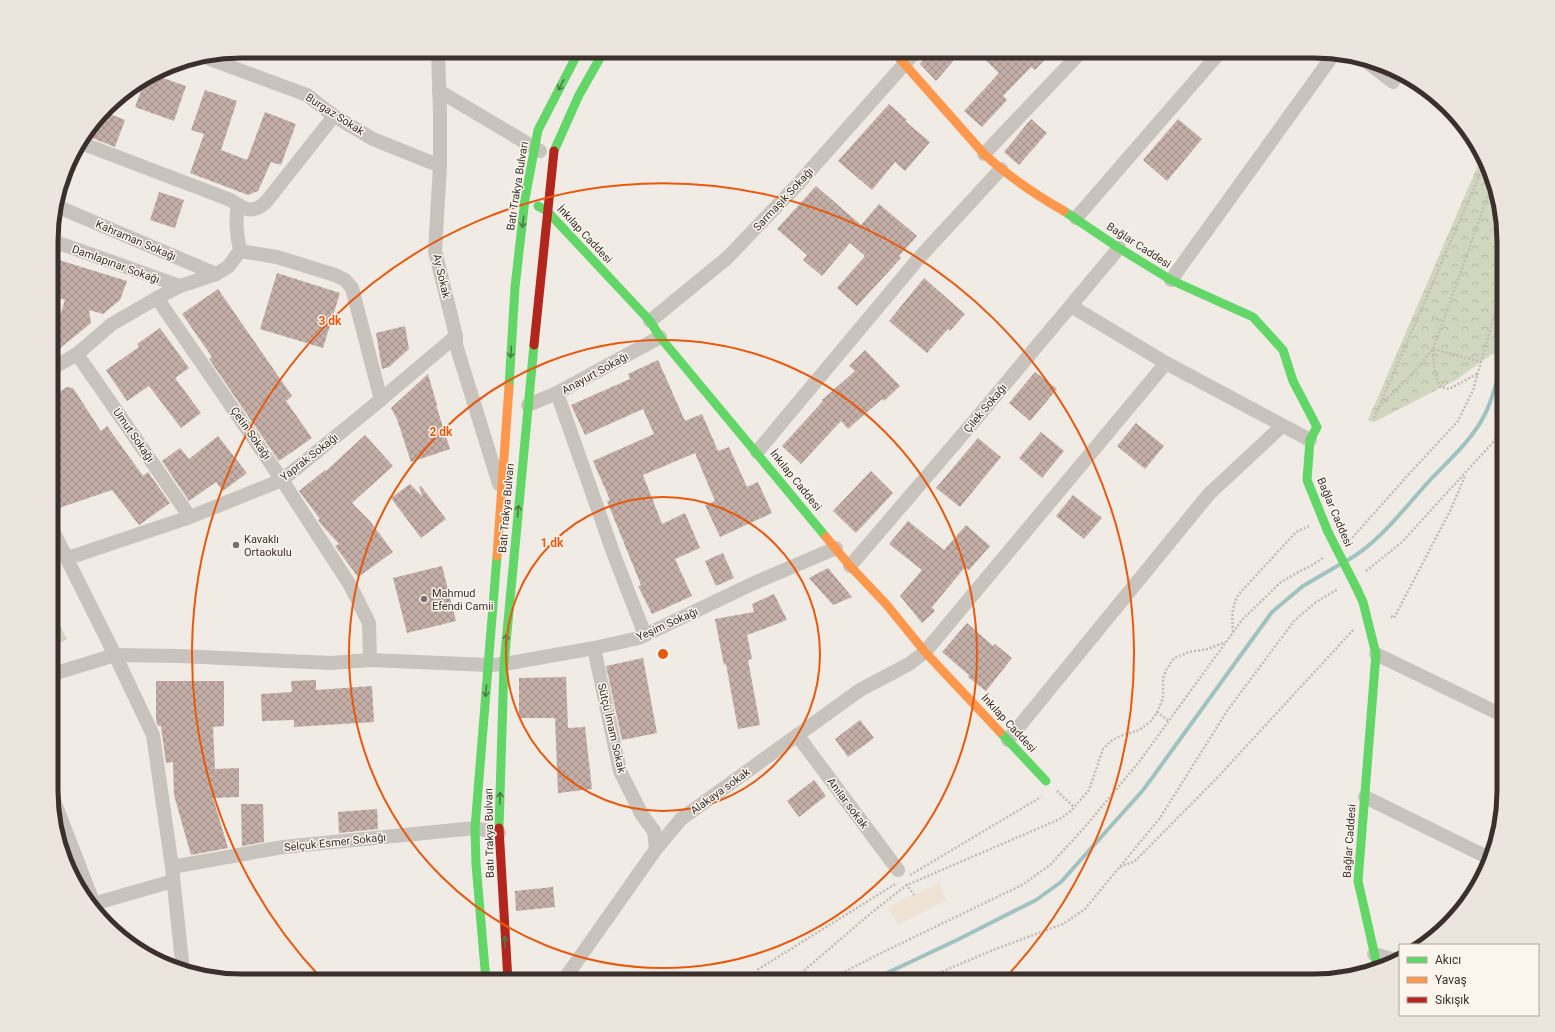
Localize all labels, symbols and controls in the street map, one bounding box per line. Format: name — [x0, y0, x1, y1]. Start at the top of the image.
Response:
one-way arrow — [557, 79, 564, 91]
street label: Burgaz Sokak — [303, 91, 367, 138]
street label: Batı Trakya Bulvarı — [504, 141, 531, 232]
street label: Sarmaşık Sokağı — [751, 165, 816, 234]
street label: İnkılap Caddesi — [554, 203, 615, 266]
one-way arrow — [519, 215, 526, 228]
street label: Kahraman Sokağı — [94, 218, 178, 263]
street label: Bağlar Caddesi — [1104, 220, 1173, 271]
street label: Damlapınar Sokağı — [70, 243, 161, 286]
street label: Ay Sokak — [430, 253, 453, 300]
text: 3 dk — [318, 314, 342, 328]
one-way arrow — [508, 345, 515, 358]
street label: Anayurt Sokağı — [560, 350, 631, 397]
street label: Çilek Sokağı — [961, 381, 1010, 435]
street label: Çetin Sokağı — [228, 404, 274, 462]
street label: Umut Sokağı — [110, 406, 157, 465]
text: 2 dk — [429, 425, 453, 439]
street label: Yaprak Sokağı — [278, 431, 341, 484]
street label: İnkılap Caddesi — [767, 447, 824, 513]
street label: Batı Trakya Bulvarı — [496, 463, 517, 553]
street label: Bağlar Caddesi — [1314, 476, 1355, 549]
one-way arrow — [514, 505, 522, 518]
place label: Kavaklı Ortaokulu — [244, 533, 292, 559]
text: 1 dk — [540, 536, 564, 550]
marker: Kavaklı Ortaokulu — [231, 540, 241, 550]
place label: Mahmud Efendi Camii — [432, 587, 494, 613]
marker: Mahmud Efendi Camii — [419, 594, 429, 604]
street label: Yeşim Sokağı — [634, 605, 700, 644]
one-way arrow — [502, 634, 510, 647]
centre of rings — [656, 647, 670, 661]
street label: Sütçü İmam Sokak — [595, 682, 628, 775]
one-way arrow — [482, 684, 489, 697]
street label: İnkılap Caddesi — [978, 692, 1039, 755]
street label: Alakaya sokak — [688, 765, 753, 817]
street label: Anılar sokak — [824, 775, 871, 832]
street label: Batı Trakya Bulvarı — [482, 788, 497, 878]
one-way arrow — [497, 792, 504, 805]
street label: Bağlar Caddesi — [1340, 804, 1359, 878]
street label: Selçuk Esmer Sokağı — [284, 831, 387, 854]
one-way arrow — [502, 936, 509, 949]
legend — [1399, 944, 1539, 1016]
text: Akıcı — [1435, 953, 1461, 967]
text: Yavaş — [1435, 973, 1467, 987]
text: Sıkışık — [1435, 993, 1470, 1007]

